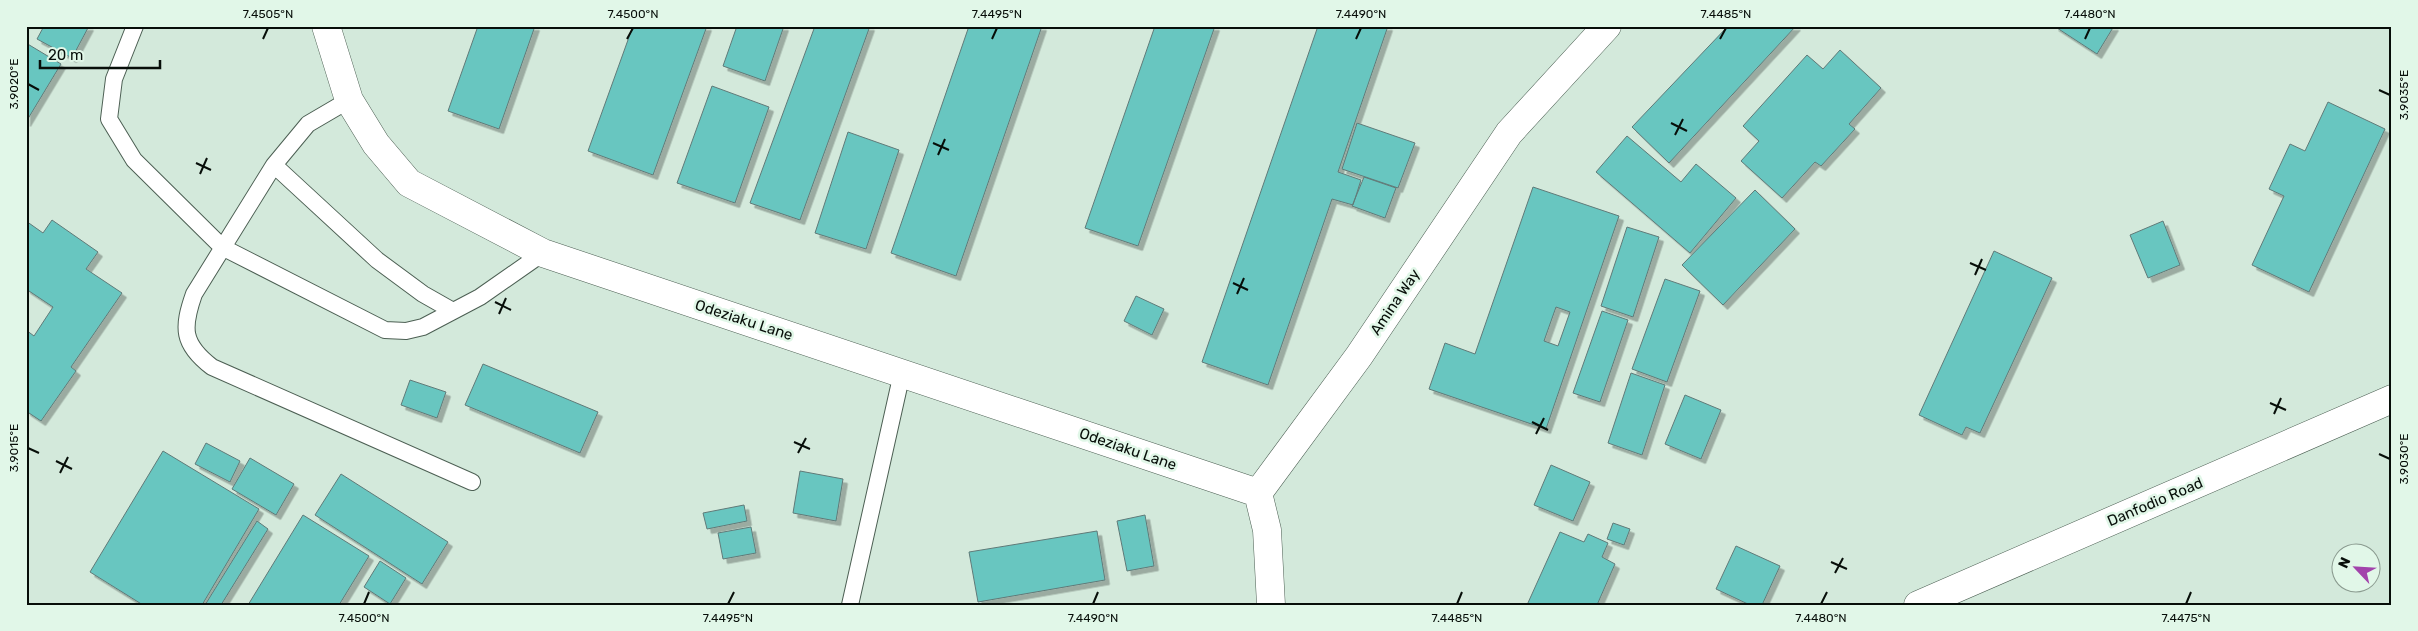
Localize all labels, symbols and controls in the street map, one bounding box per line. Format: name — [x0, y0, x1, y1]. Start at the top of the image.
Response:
text: 7.4505°N — [243, 7, 293, 21]
text: 7.4500°N — [607, 7, 659, 21]
text: 7.4495°N — [972, 7, 1022, 21]
text: 7.4490°N — [1336, 7, 1386, 21]
text: 7.4485°N — [1701, 7, 1751, 21]
text: 7.4480°N — [2064, 7, 2116, 21]
scale bar — [40, 38, 160, 70]
text: 20 m — [48, 46, 83, 64]
text: 3.9020°E — [7, 58, 21, 110]
text: 3.9035°E — [2397, 70, 2411, 120]
street label: Amina Way — [1366, 266, 1424, 338]
street label: Odeziaku Lane — [693, 296, 795, 344]
text: 3.9015°E — [7, 424, 21, 472]
street label: Odeziaku Lane — [1077, 424, 1179, 474]
text: 3.9030°E — [2397, 433, 2411, 485]
street label: Danfodio Road — [2104, 474, 2206, 530]
north arrow — [2330, 544, 2380, 594]
text: N — [2335, 555, 2355, 571]
text: 7.4500°N — [338, 611, 390, 625]
text: 7.4495°N — [703, 611, 753, 625]
text: 7.4490°N — [1068, 611, 1118, 625]
text: 7.4485°N — [1432, 611, 1482, 625]
text: 7.4480°N — [1795, 611, 1847, 625]
text: 7.4475°N — [2161, 611, 2211, 625]

